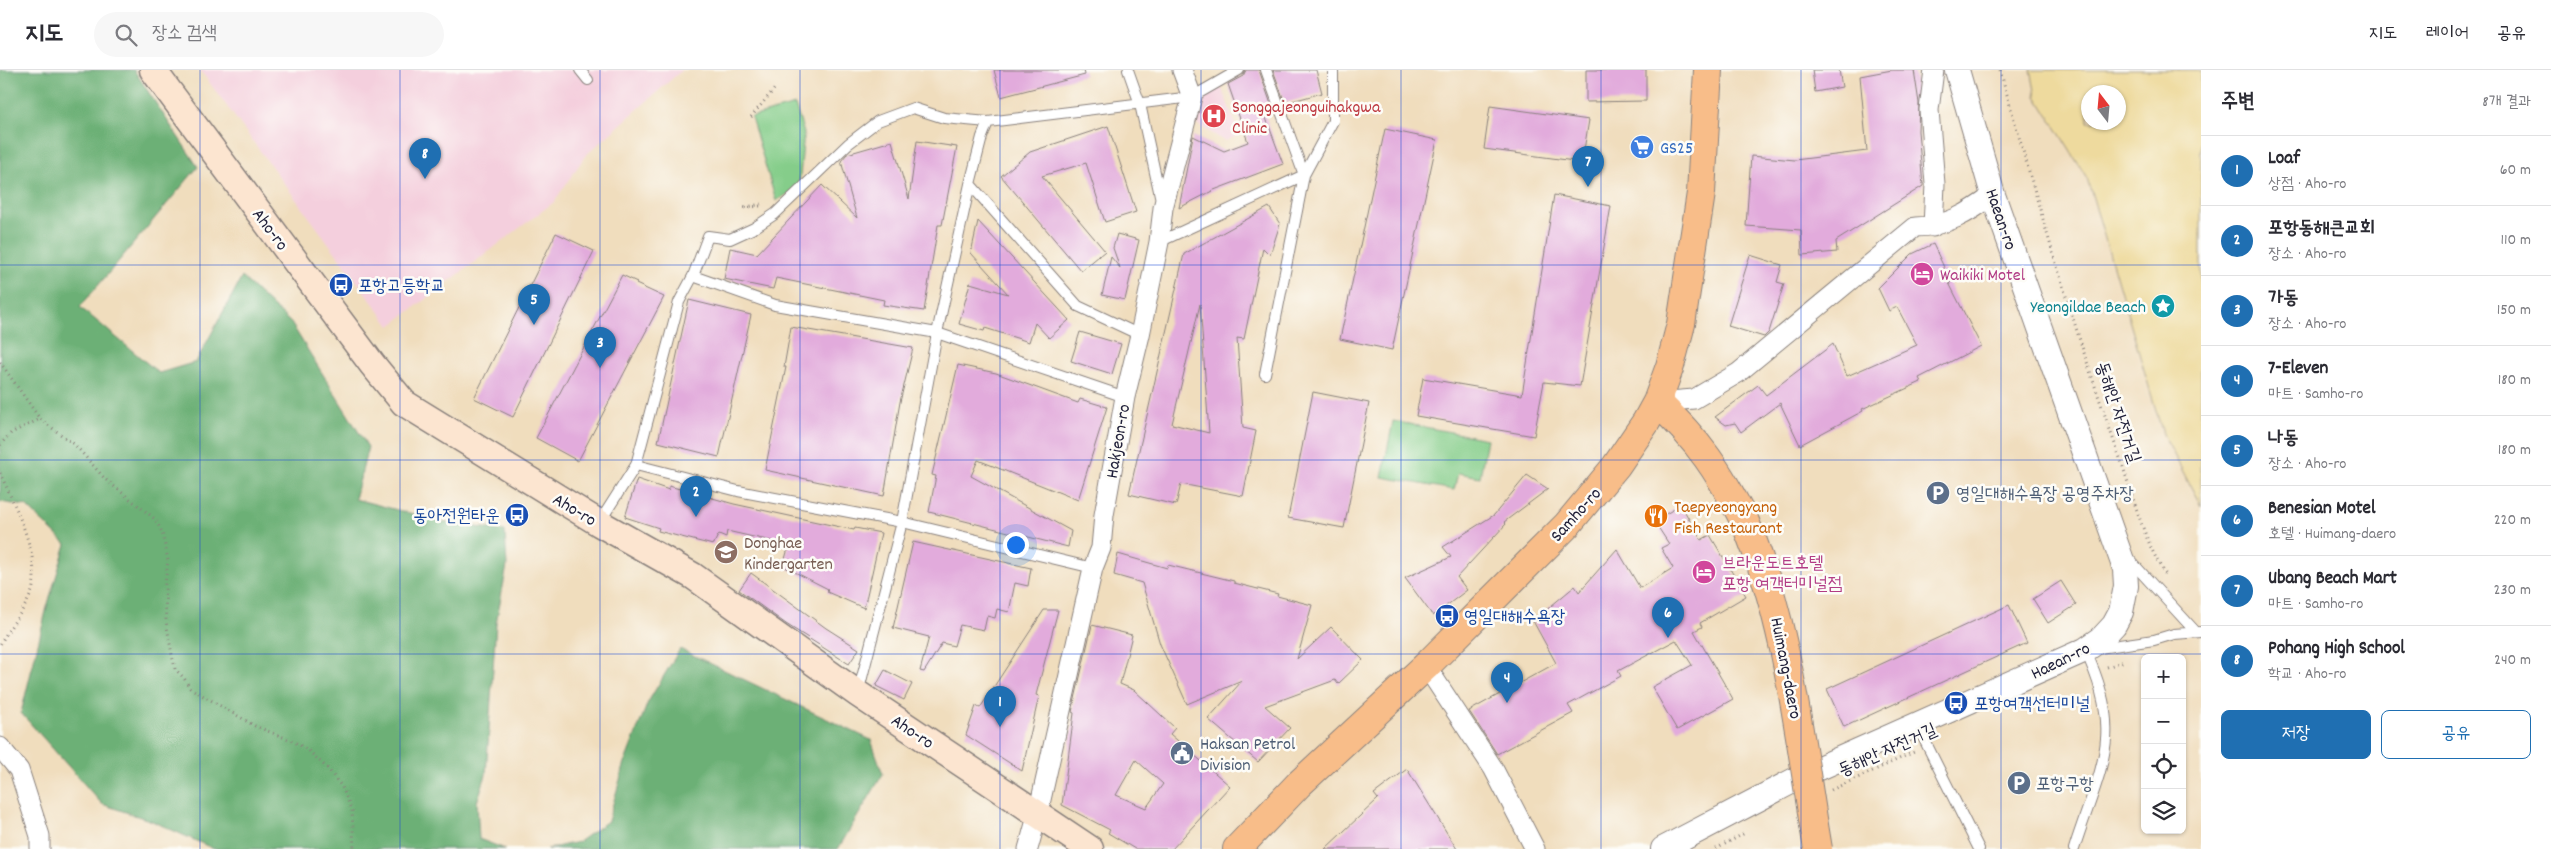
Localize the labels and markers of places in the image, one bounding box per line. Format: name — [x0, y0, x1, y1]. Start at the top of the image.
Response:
place label: Songgajeonguihakgwa Clinic — [1232, 96, 1381, 142]
hospital icon: Songgajeonguihakgwa Clinic — [1201, 103, 1227, 129]
supermarket icon: GS25 — [1629, 134, 1655, 160]
place label: GS25 — [1660, 137, 1693, 162]
pin: 8 — [409, 138, 441, 179]
pin: 7 — [1572, 146, 1604, 187]
hotel icon: Waikiki Motel — [1909, 261, 1935, 287]
place label: Waikiki Motel — [1940, 264, 2026, 289]
bus stop icon: 포항고등학교 — [328, 272, 354, 298]
place label: 포항고등학교 — [358, 275, 445, 300]
pin: 5 — [518, 284, 550, 325]
place icon: Yeongildae Beach — [2150, 293, 2176, 319]
place label: Yeongildae Beach — [2030, 296, 2146, 321]
pin: 3 — [584, 327, 616, 368]
pin: 2 — [680, 476, 712, 517]
parking icon: 영일대해수욕장 공영주차장 — [1925, 480, 1951, 506]
place label: 영일대해수욕장 공영주차장 — [1956, 483, 2134, 508]
place label: Taepyeongyang Fish Restaurant — [1674, 496, 1783, 542]
bus stop icon: 동아전원타운 — [504, 502, 530, 528]
restaurant icon: Taepyeongyang Fish Restaurant — [1643, 503, 1669, 529]
place label: 동아전원타운 — [413, 505, 500, 530]
place label: Donghae Kindergarten — [744, 532, 833, 578]
school or university icon: Donghae Kindergarten — [713, 539, 739, 565]
place label: 브라운도트호텔 포항 여객터미널점 — [1722, 552, 1843, 598]
hotel icon: 브라운도트호텔 포항 여객터미널점 — [1691, 559, 1717, 585]
pin: 6 — [1652, 597, 1684, 638]
bus stop icon: 영일대해수욕장 — [1434, 603, 1460, 629]
place label: 영일대해수욕장 — [1464, 606, 1565, 631]
pin: 4 — [1491, 662, 1523, 703]
pin: 1 — [984, 686, 1016, 727]
bus stop icon: 포항여객선터미널 — [1943, 690, 1969, 716]
place label: 포항여객선터미널 — [1974, 693, 2090, 718]
place label: Haksan Petrol Division — [1200, 733, 1296, 779]
public building icon: Haksan Petrol Division — [1169, 740, 1195, 766]
parking icon: 포항구항 — [2006, 770, 2032, 796]
place label: 포항구항 — [2036, 773, 2094, 798]

